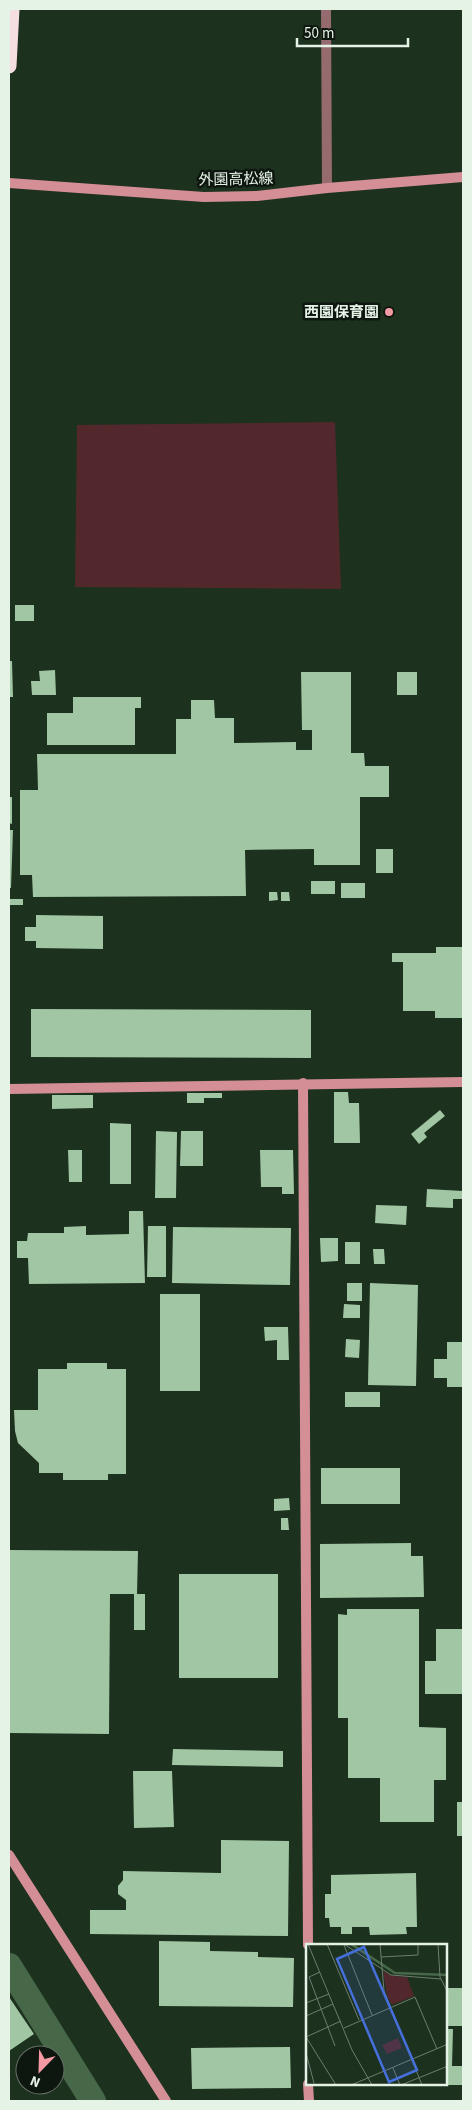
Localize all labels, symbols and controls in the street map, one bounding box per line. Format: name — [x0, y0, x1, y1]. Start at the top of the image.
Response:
scale bar — [297, 15, 408, 47]
text: 50 m — [304, 23, 334, 44]
street label: 外園高松線 — [198, 168, 274, 191]
place label: 西園保育園 — [304, 302, 379, 323]
marker: 西園保育園 — [383, 306, 395, 318]
inset map — [306, 1944, 447, 2085]
north arrow — [15, 2045, 65, 2095]
text: N — [27, 2070, 44, 2092]

